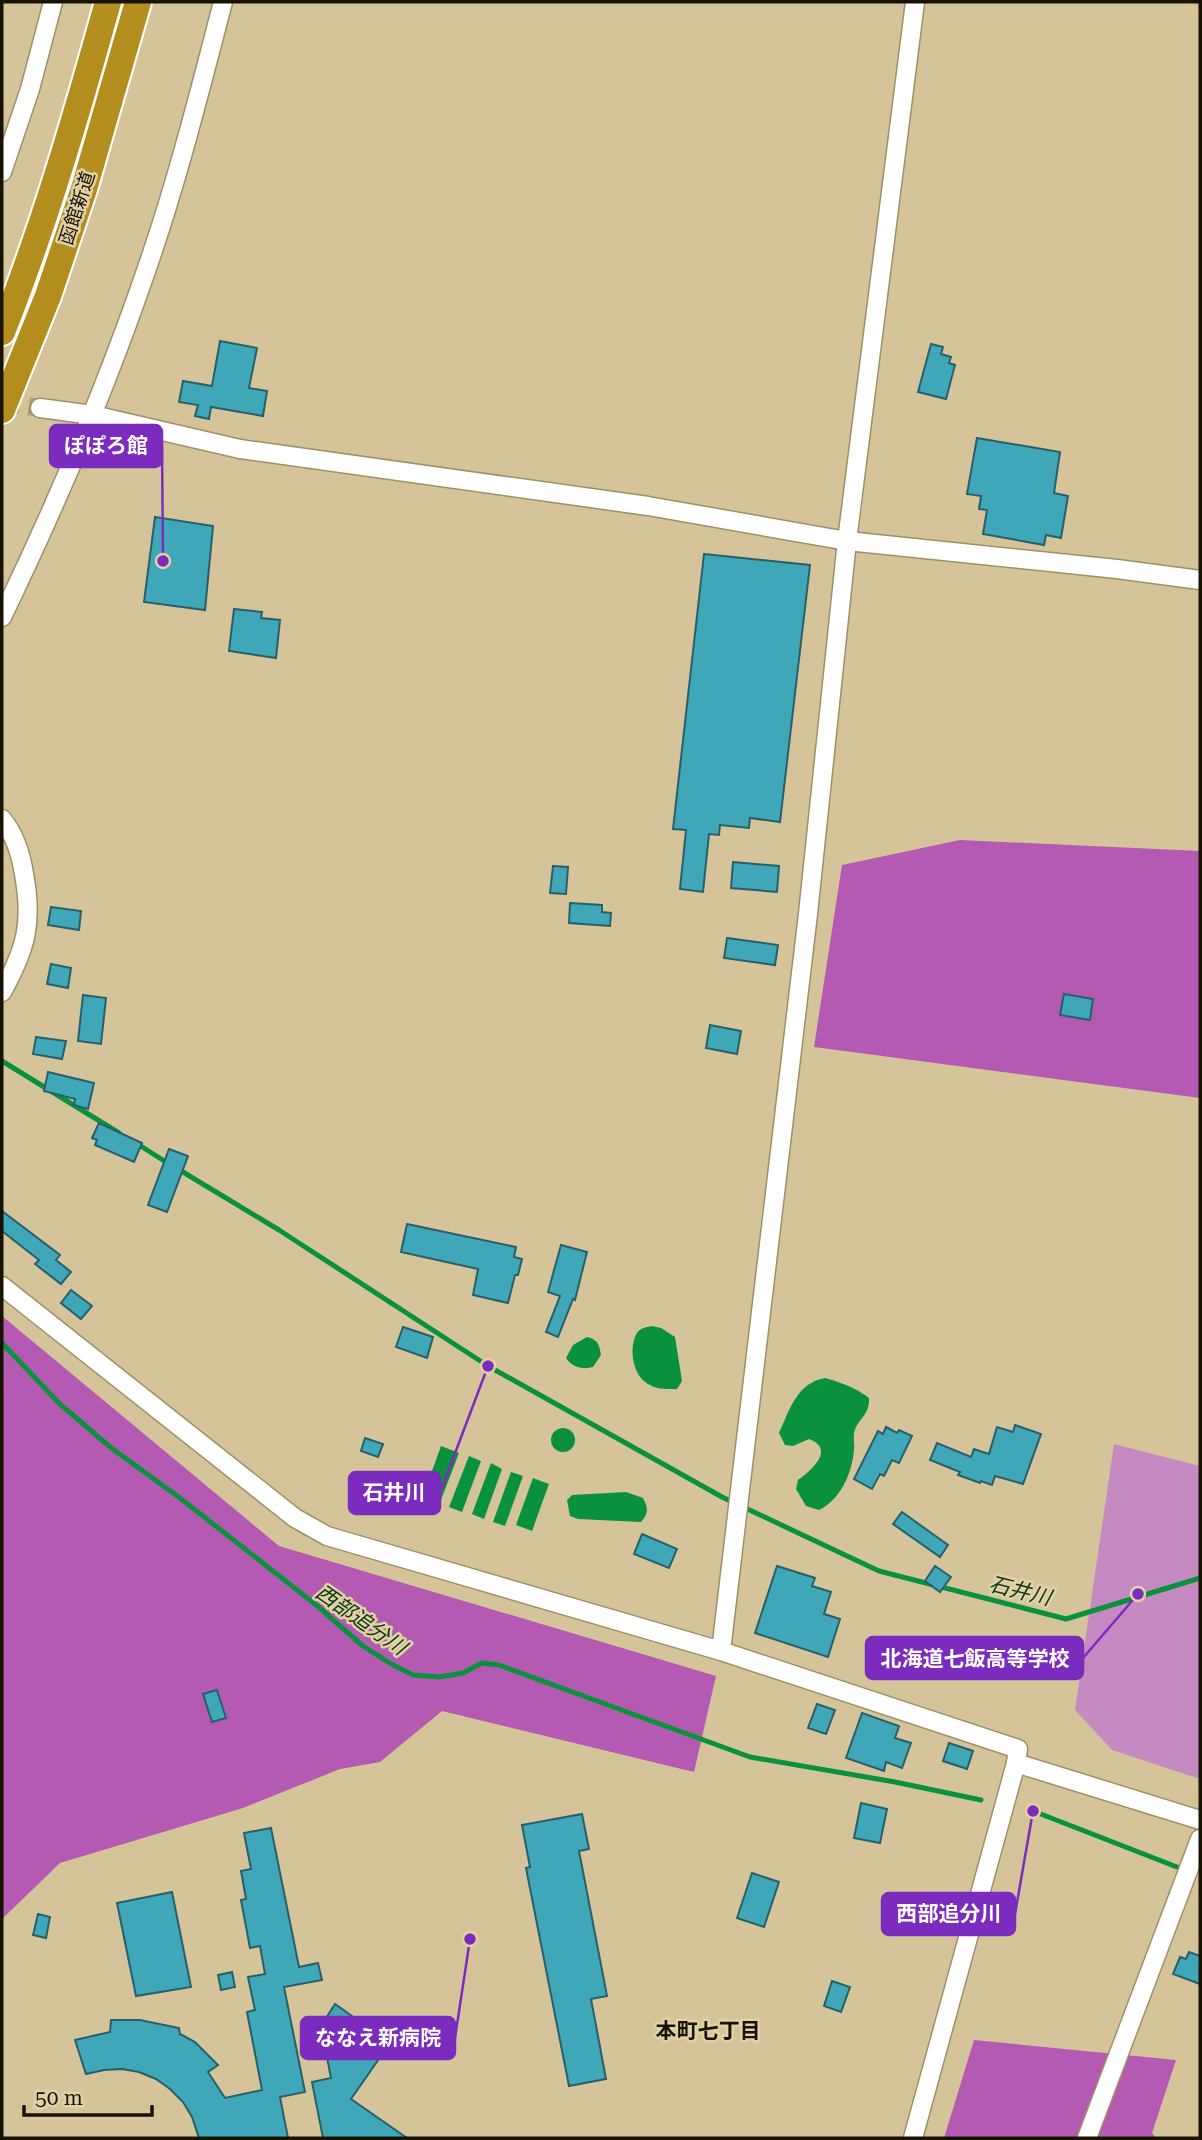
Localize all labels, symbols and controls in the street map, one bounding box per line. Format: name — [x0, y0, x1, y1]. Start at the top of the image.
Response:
street label: 函館新道 — [54, 168, 100, 248]
callout: ぽぽろ館 — [50, 425, 162, 467]
text: ぽぽろ館 — [64, 434, 148, 458]
callout: 石井川 — [349, 1472, 440, 1514]
text: 石井川 — [363, 1481, 426, 1505]
water label: 石井川 — [987, 1572, 1055, 1611]
water label: 西部追分川 — [311, 1580, 413, 1661]
callout: 北海道七飯高等学校 — [866, 1637, 1083, 1679]
text: 北海道七飯高等学校 — [881, 1647, 1070, 1671]
callout: 西部追分川 — [882, 1893, 1015, 1935]
text: 西部追分川 — [897, 1902, 1002, 1926]
callout: ななえ新病院 — [301, 2017, 455, 2059]
district label: 本町七丁目 — [656, 2019, 761, 2043]
text: ななえ新病院 — [315, 2026, 441, 2050]
scale bar — [24, 2074, 152, 2118]
text: 50 m — [35, 2086, 83, 2110]

